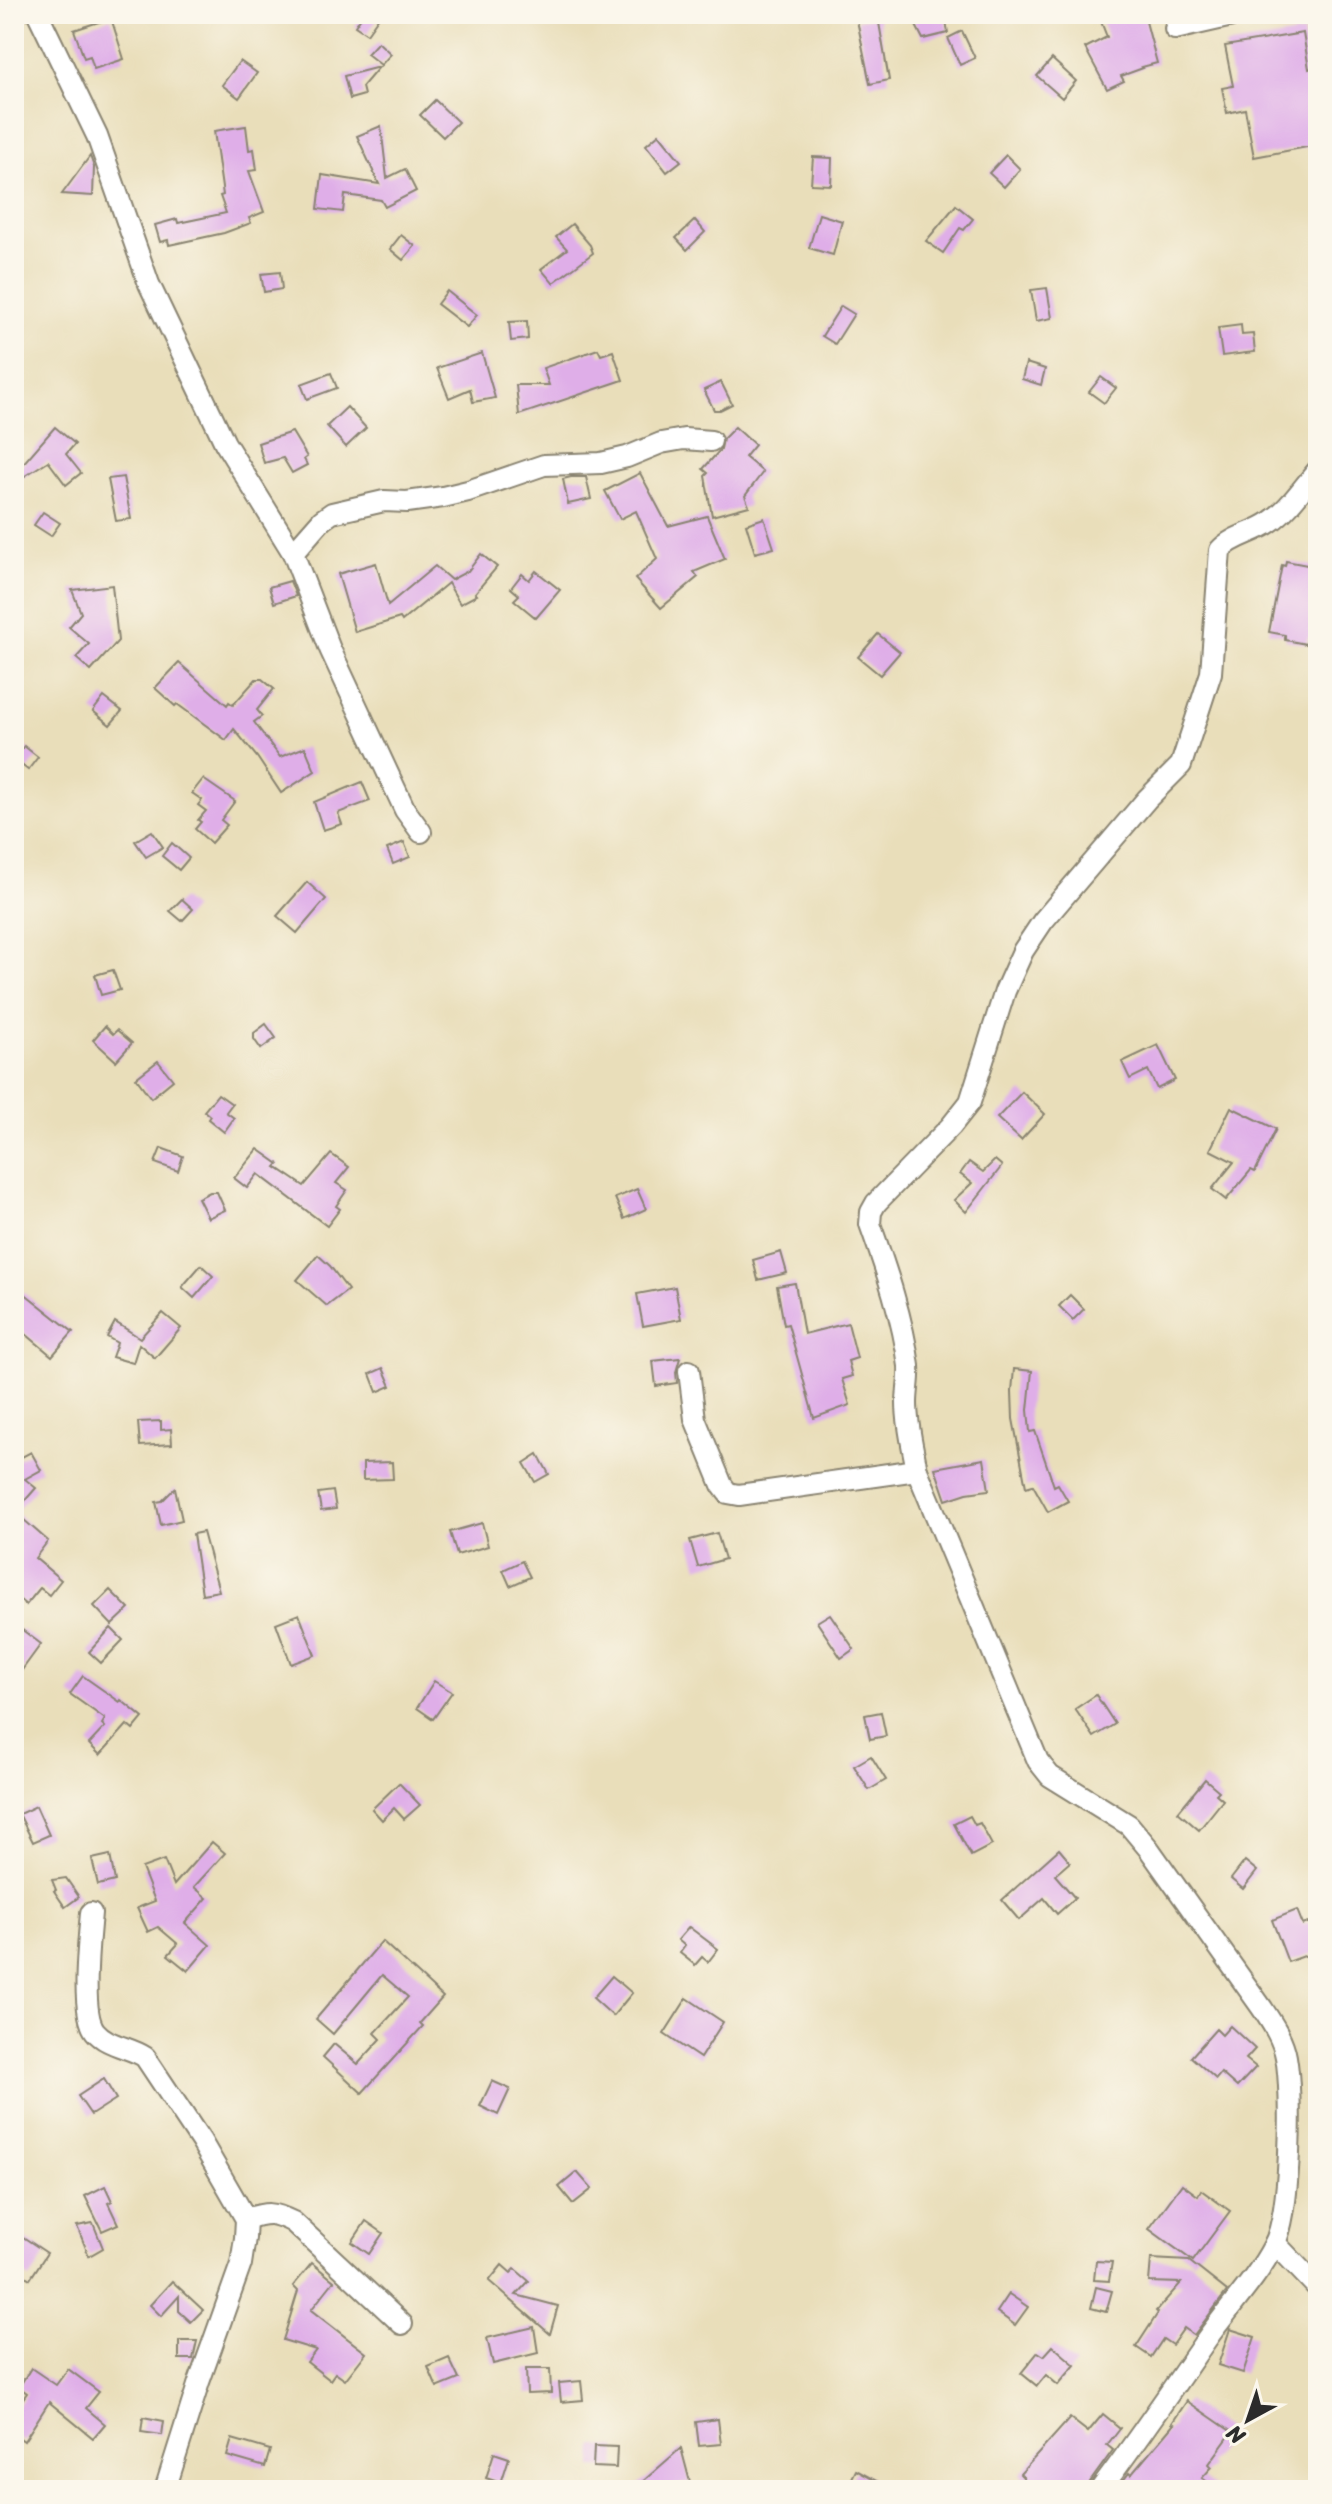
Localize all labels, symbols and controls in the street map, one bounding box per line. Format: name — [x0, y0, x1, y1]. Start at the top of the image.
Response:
north arrow — [1208, 2380, 1288, 2460]
text: N — [1217, 2415, 1255, 2455]

